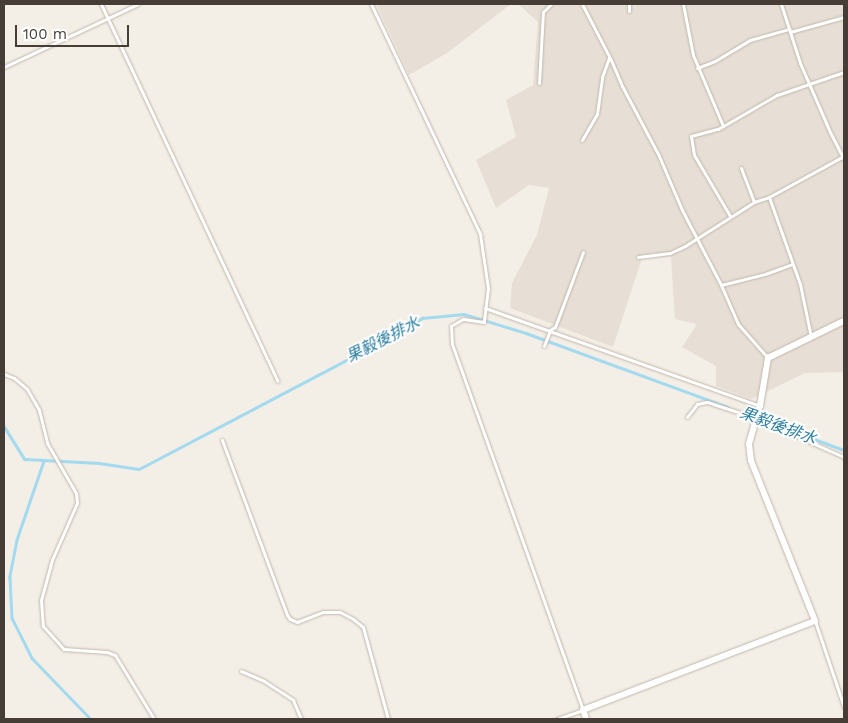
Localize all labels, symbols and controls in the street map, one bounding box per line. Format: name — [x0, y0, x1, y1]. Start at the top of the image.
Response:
scale bar — [18, 15, 131, 47]
text: 100 m — [23, 25, 67, 43]
water label: 果毅後排水 — [343, 313, 423, 367]
water label: 果毅後排水 — [737, 403, 819, 449]

